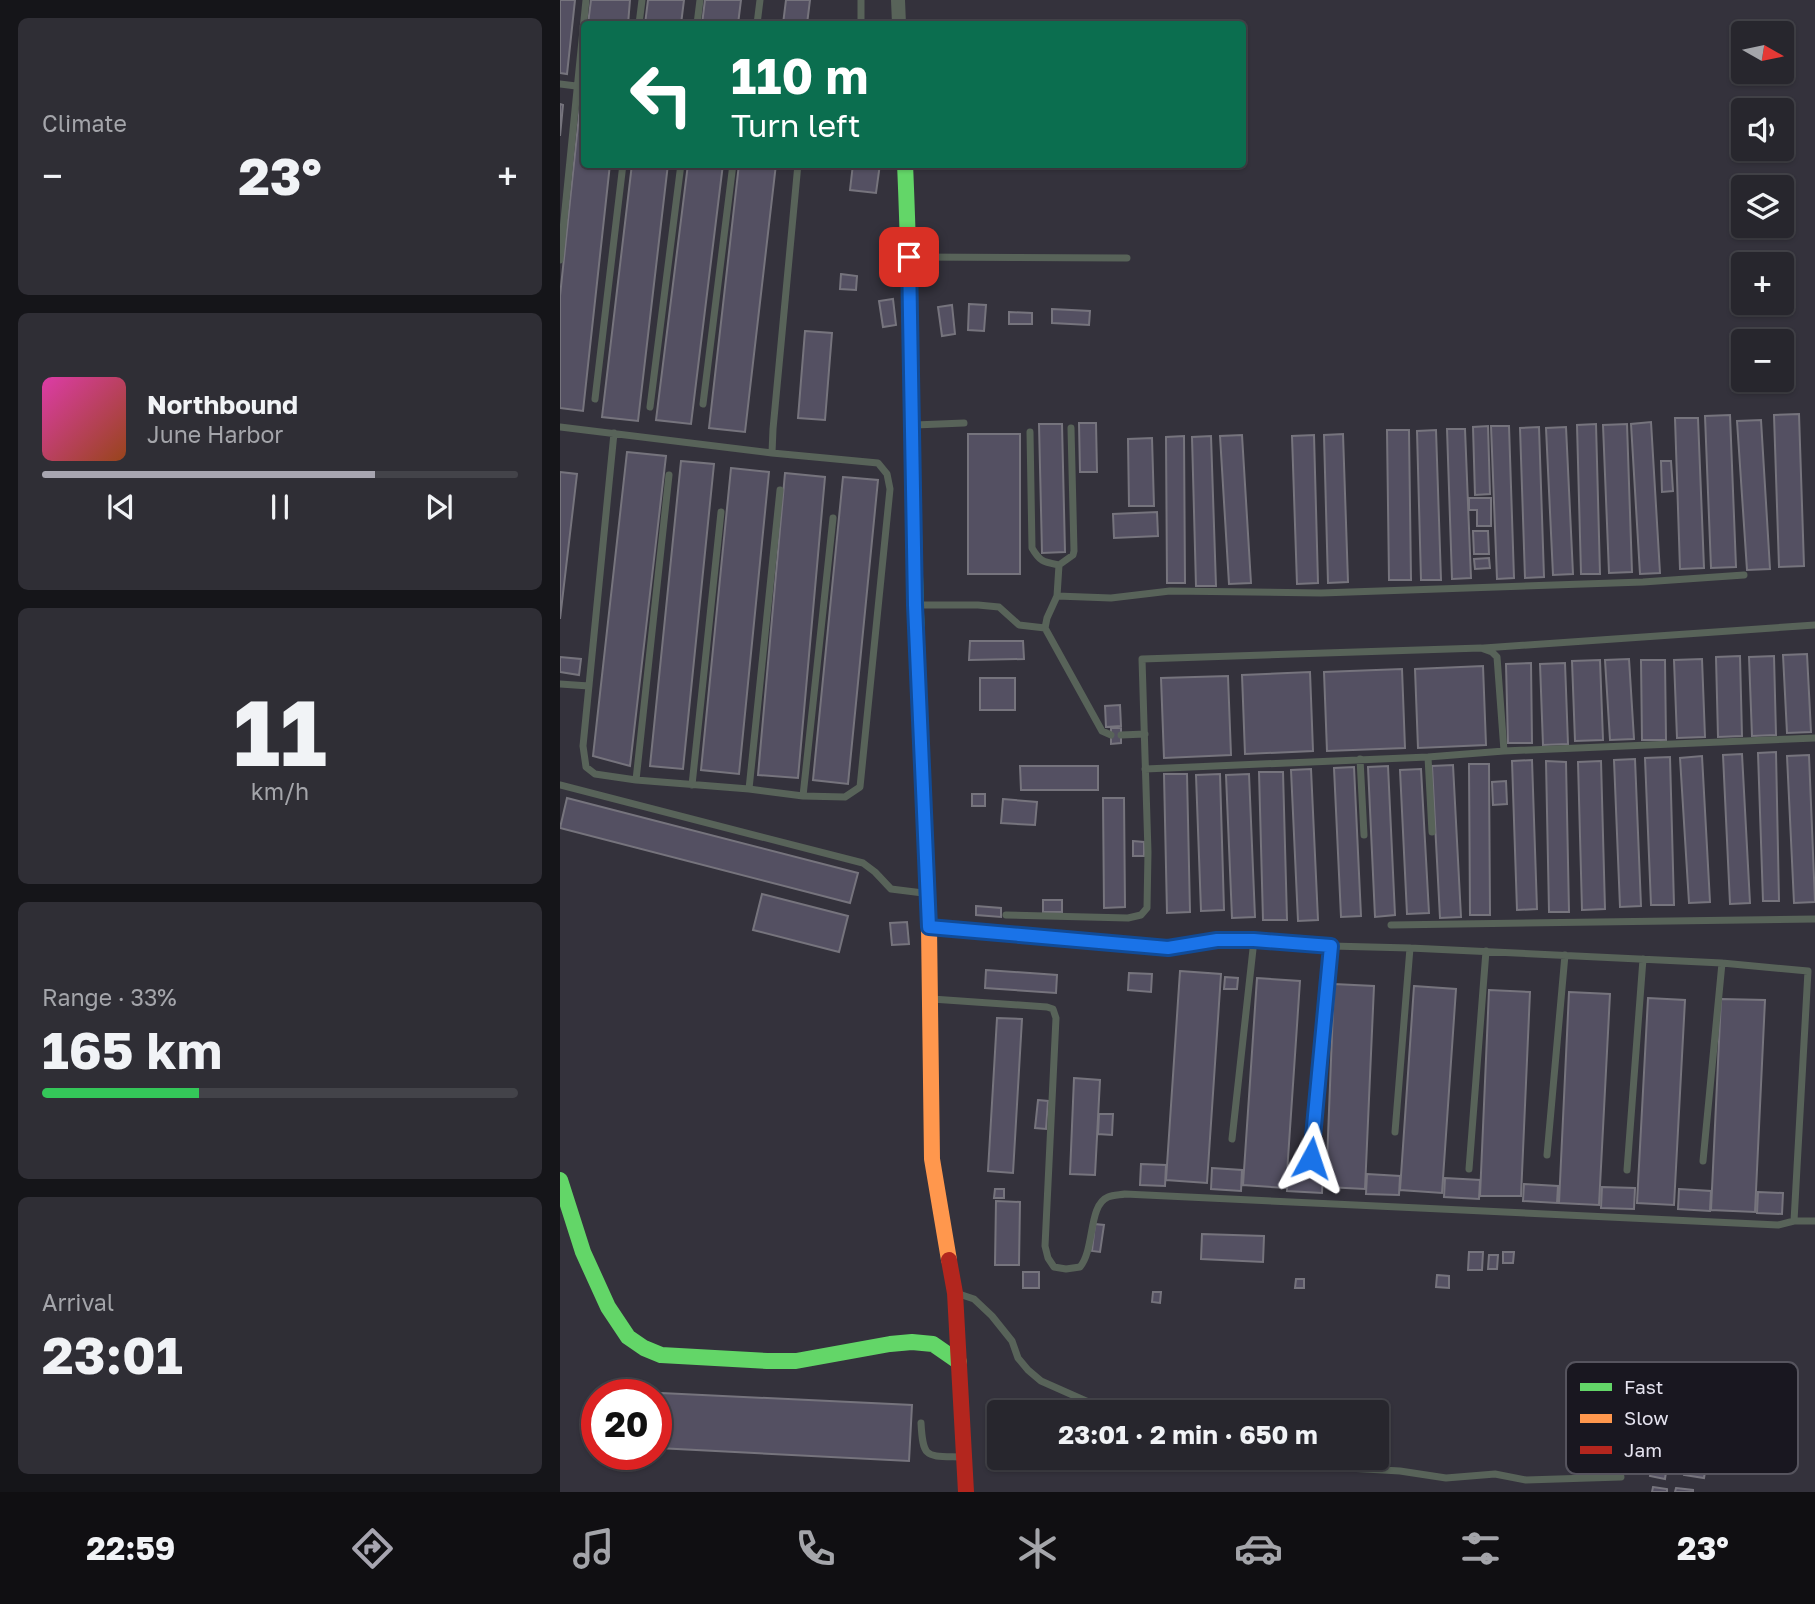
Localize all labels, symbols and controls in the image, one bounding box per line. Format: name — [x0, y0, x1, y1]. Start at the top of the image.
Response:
north arrow — [1731, 21, 1794, 84]
map controls — [1731, 21, 1794, 392]
text: 110 m — [731, 46, 868, 105]
icon: left — [616, 49, 707, 140]
button: sound — [1731, 98, 1794, 161]
text: Turn left — [731, 106, 860, 144]
text: Climate — [42, 109, 127, 137]
text: 23° — [238, 144, 322, 206]
text: − — [42, 153, 63, 198]
text: + — [497, 153, 518, 198]
button: layers — [1731, 175, 1794, 238]
pin — [879, 227, 939, 287]
icon: arrive — [890, 238, 928, 276]
button: + — [1731, 252, 1794, 315]
button: − — [1731, 329, 1794, 392]
text: Northbound — [147, 389, 298, 420]
text: June Harbor — [147, 420, 283, 448]
icon: previous — [102, 488, 140, 526]
icon: pause — [261, 488, 299, 526]
icon: next — [420, 488, 458, 526]
text: 11 — [233, 677, 327, 786]
text: km/h — [251, 777, 309, 805]
text: Range · 33% — [42, 983, 177, 1011]
text: 165 km — [42, 1018, 222, 1080]
position arrow — [1274, 1121, 1348, 1195]
text: Arrival — [42, 1288, 114, 1316]
text: 23:01 — [42, 1323, 183, 1385]
legend — [1566, 1362, 1798, 1474]
text: Fast — [1624, 1375, 1663, 1398]
speed limit sign: 20 — [581, 1379, 672, 1470]
text: Slow — [1624, 1406, 1669, 1429]
text: 23:01 · 2 min · 650 m — [1058, 1419, 1318, 1450]
text: Jam — [1624, 1438, 1662, 1461]
icon: directions — [348, 1524, 397, 1573]
icon: music — [569, 1524, 618, 1573]
icon: phone — [791, 1524, 840, 1573]
icon: climate — [1013, 1524, 1062, 1573]
icon: car — [1234, 1524, 1283, 1573]
icon: filters — [1456, 1524, 1505, 1573]
text: 22:59 — [86, 1529, 175, 1567]
text: 23° — [1677, 1529, 1729, 1567]

